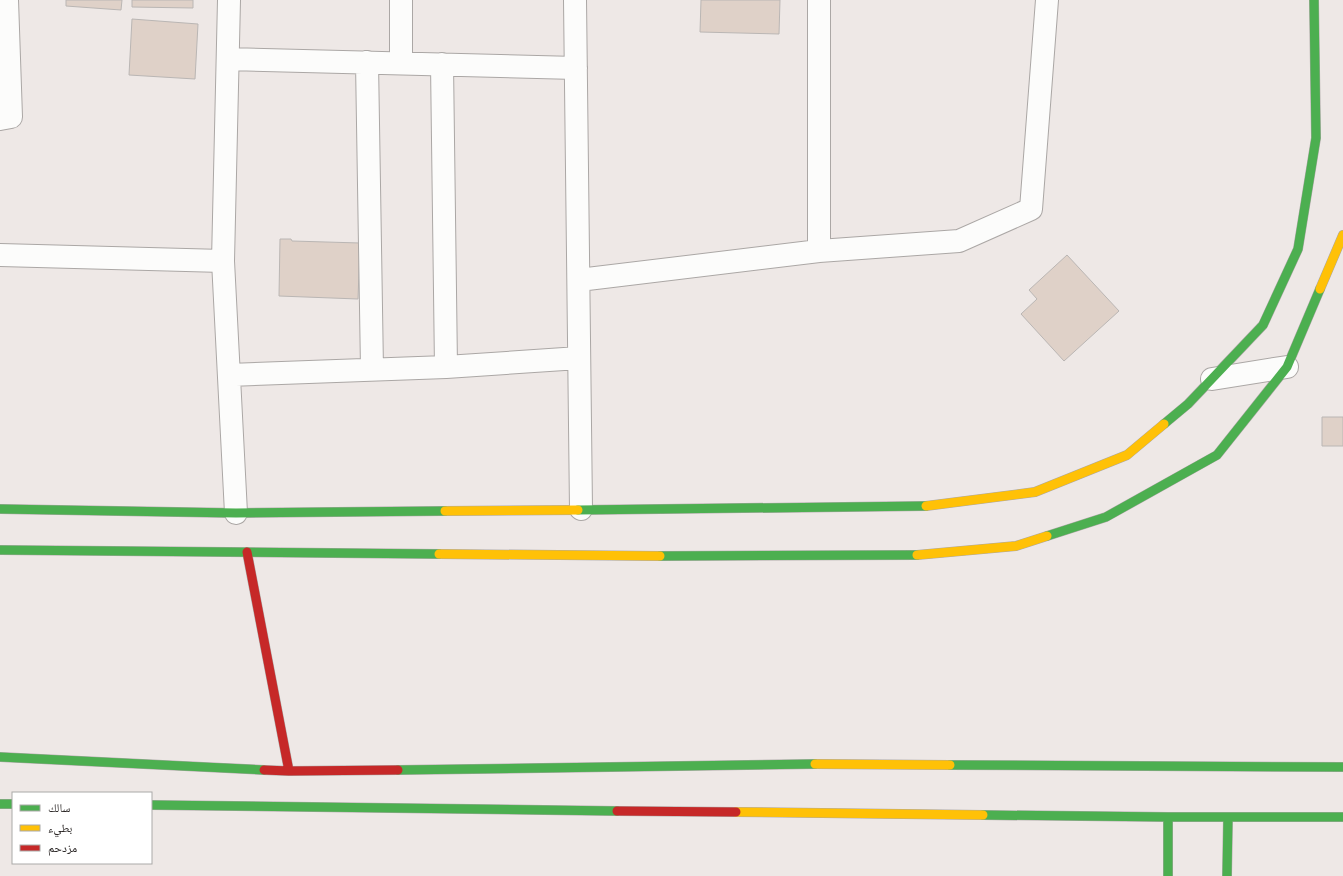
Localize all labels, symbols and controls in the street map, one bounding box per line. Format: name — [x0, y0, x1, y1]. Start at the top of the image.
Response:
legend — [12, 792, 152, 864]
text: سالك — [48, 800, 70, 814]
text: بطيء — [48, 820, 72, 838]
text: مزدحم — [48, 840, 77, 856]

